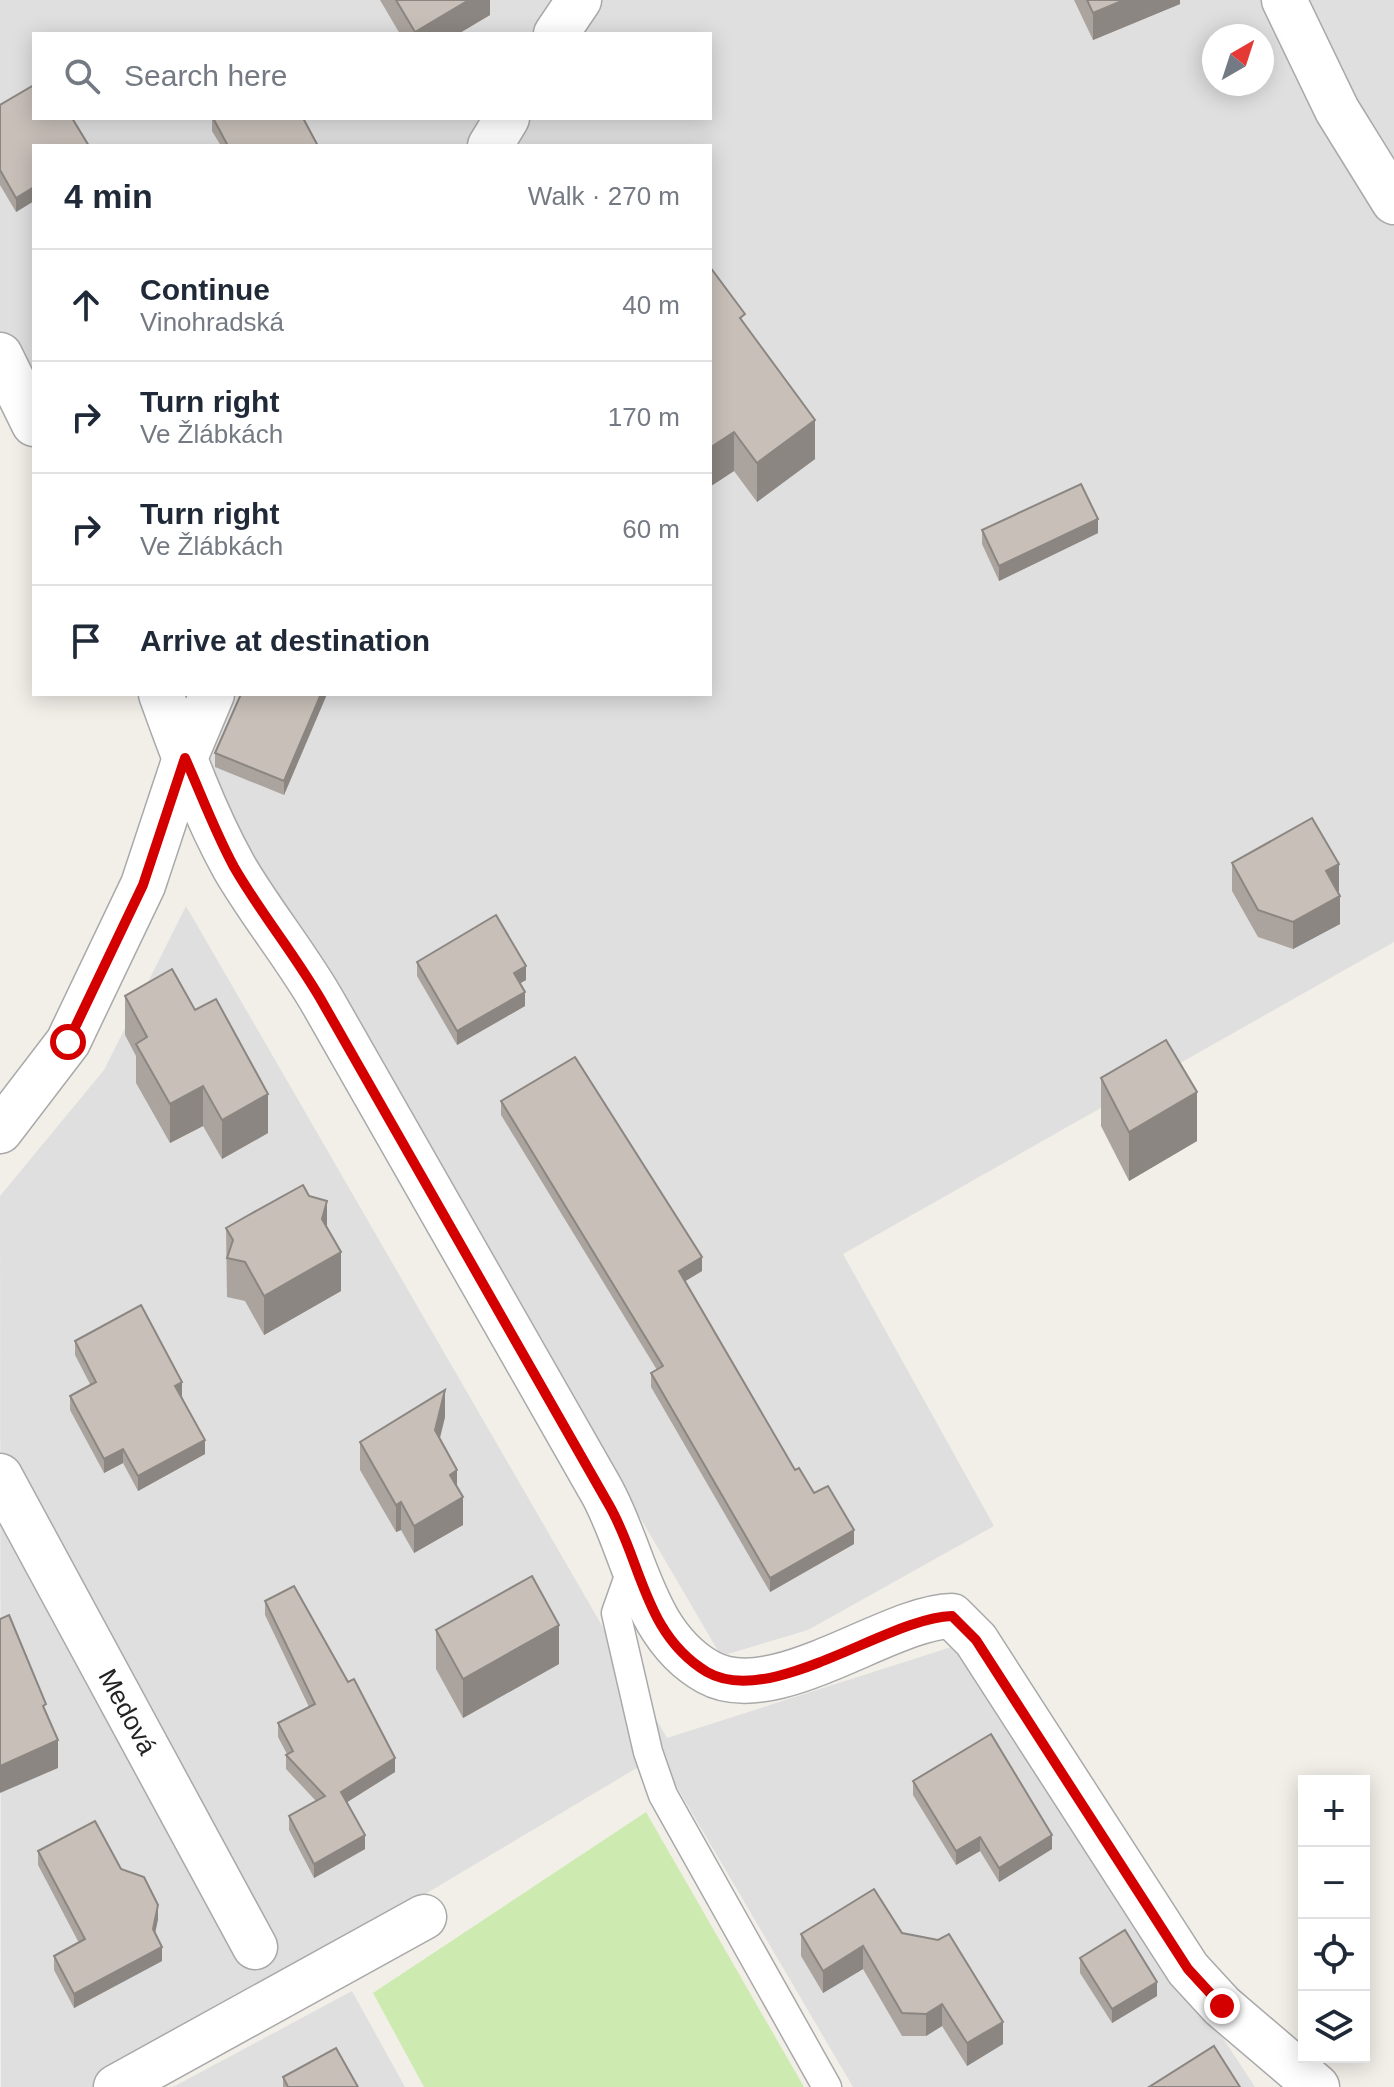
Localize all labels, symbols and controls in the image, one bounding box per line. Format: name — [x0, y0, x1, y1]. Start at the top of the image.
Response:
north arrow — [1202, 24, 1274, 96]
search box — [32, 32, 712, 120]
icon: search — [60, 54, 104, 98]
text: Search here — [124, 59, 287, 92]
text: 4 min — [64, 177, 153, 215]
text: Walk · 270 m — [528, 181, 680, 211]
text: Continue — [140, 273, 270, 306]
icon: ahead — [64, 283, 108, 327]
text: 40 m — [622, 290, 680, 320]
text: Vinohradská — [140, 307, 284, 337]
text: Turn right — [140, 385, 279, 418]
icon: right — [64, 395, 108, 439]
text: 170 m — [608, 402, 680, 432]
text: Ve Žlábkách — [140, 419, 283, 449]
text: Turn right — [140, 497, 279, 530]
icon: right — [64, 507, 108, 551]
text: 60 m — [622, 514, 680, 544]
text: Ve Žlábkách — [140, 531, 283, 561]
icon: arrive — [64, 619, 108, 663]
text: Arrive at destination — [140, 624, 430, 657]
route start — [50, 1024, 86, 1060]
street label: Medová — [92, 1664, 163, 1760]
map controls — [1298, 1775, 1370, 2063]
button: + — [1298, 1775, 1370, 1847]
button: − — [1298, 1847, 1370, 1919]
button: locate — [1298, 1919, 1370, 1991]
route end — [1204, 1988, 1240, 2024]
button: layers — [1298, 1991, 1370, 2063]

